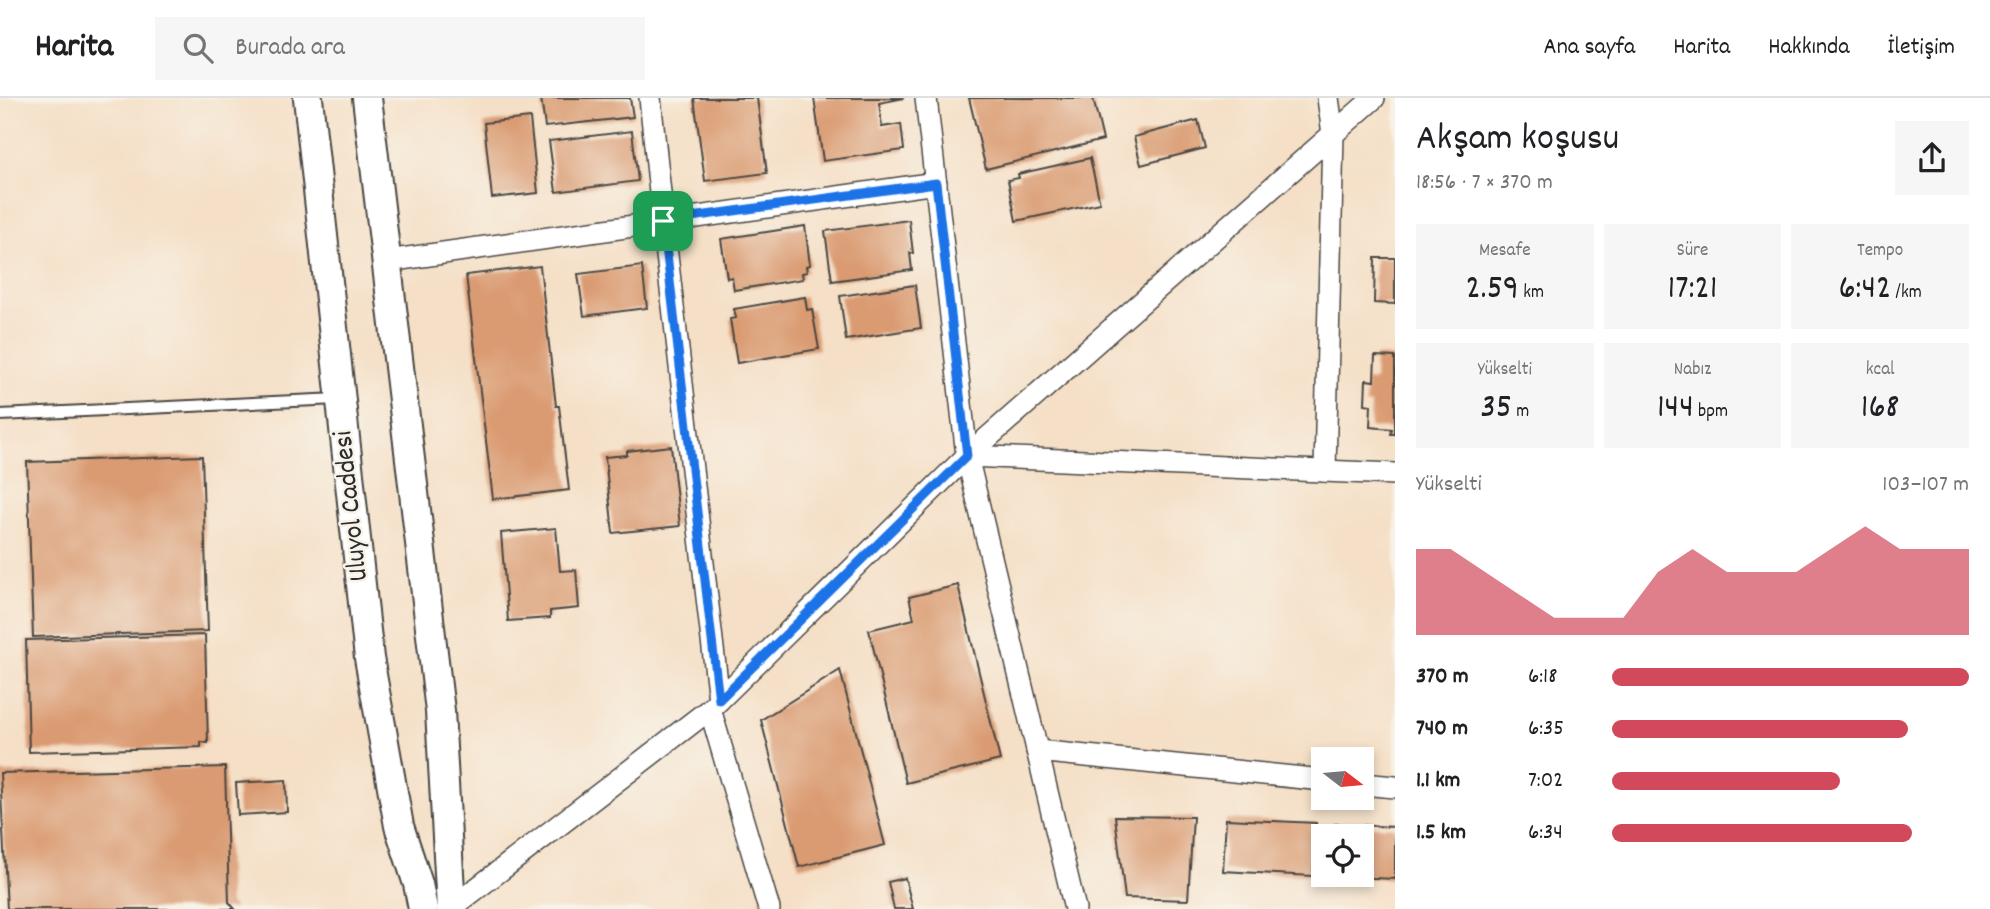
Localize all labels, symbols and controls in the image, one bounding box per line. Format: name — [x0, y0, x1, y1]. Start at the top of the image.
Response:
search box — [155, 17, 645, 80]
text: Harita — [35, 25, 113, 72]
icon: search — [179, 29, 217, 67]
text: Burada ara — [235, 30, 345, 67]
text: Ana sayfa — [1544, 31, 1635, 65]
text: Harita — [1673, 31, 1730, 65]
text: Hakkında — [1768, 31, 1850, 65]
text: İletişim — [1888, 31, 1955, 65]
text: Akşam koşusu — [1416, 113, 1619, 168]
button: share — [1895, 121, 1969, 195]
text: 18:56 · 7 × 370 m — [1416, 167, 1553, 200]
pin — [633, 191, 693, 251]
icon: arrive — [644, 202, 682, 240]
text: Mesafe — [1479, 238, 1531, 265]
text: Süre — [1677, 238, 1708, 265]
text: Tempo — [1857, 238, 1903, 265]
text: 2.59 — [1466, 265, 1519, 315]
text: 17:21 — [1668, 265, 1717, 315]
text: 6:42 — [1838, 265, 1891, 315]
text: km — [1519, 280, 1544, 307]
text: /km — [1891, 280, 1922, 307]
text: Yükselti — [1478, 357, 1532, 384]
text: Nabız — [1674, 357, 1711, 384]
text: kcal — [1866, 357, 1895, 384]
text: 35 — [1480, 384, 1512, 434]
text: 144 — [1657, 384, 1694, 434]
text: 168 — [1861, 384, 1900, 434]
text: m — [1512, 399, 1529, 426]
text: bpm — [1694, 399, 1728, 426]
street label: Uluyol Caddesi — [325, 429, 381, 583]
text: Yükselti — [1416, 469, 1482, 502]
text: 103–107 m — [1882, 469, 1969, 502]
text: 370 m — [1416, 661, 1469, 694]
text: 6:18 — [1528, 661, 1557, 694]
text: 740 m — [1416, 713, 1468, 746]
text: 6:35 — [1528, 713, 1564, 746]
north arrow — [1311, 747, 1374, 810]
map controls — [1311, 747, 1374, 887]
text: 1.1 km — [1416, 765, 1460, 798]
text: 7:02 — [1528, 765, 1563, 798]
text: 1.5 km — [1416, 817, 1466, 850]
text: 6:34 — [1528, 817, 1563, 850]
button: locate — [1311, 824, 1374, 887]

